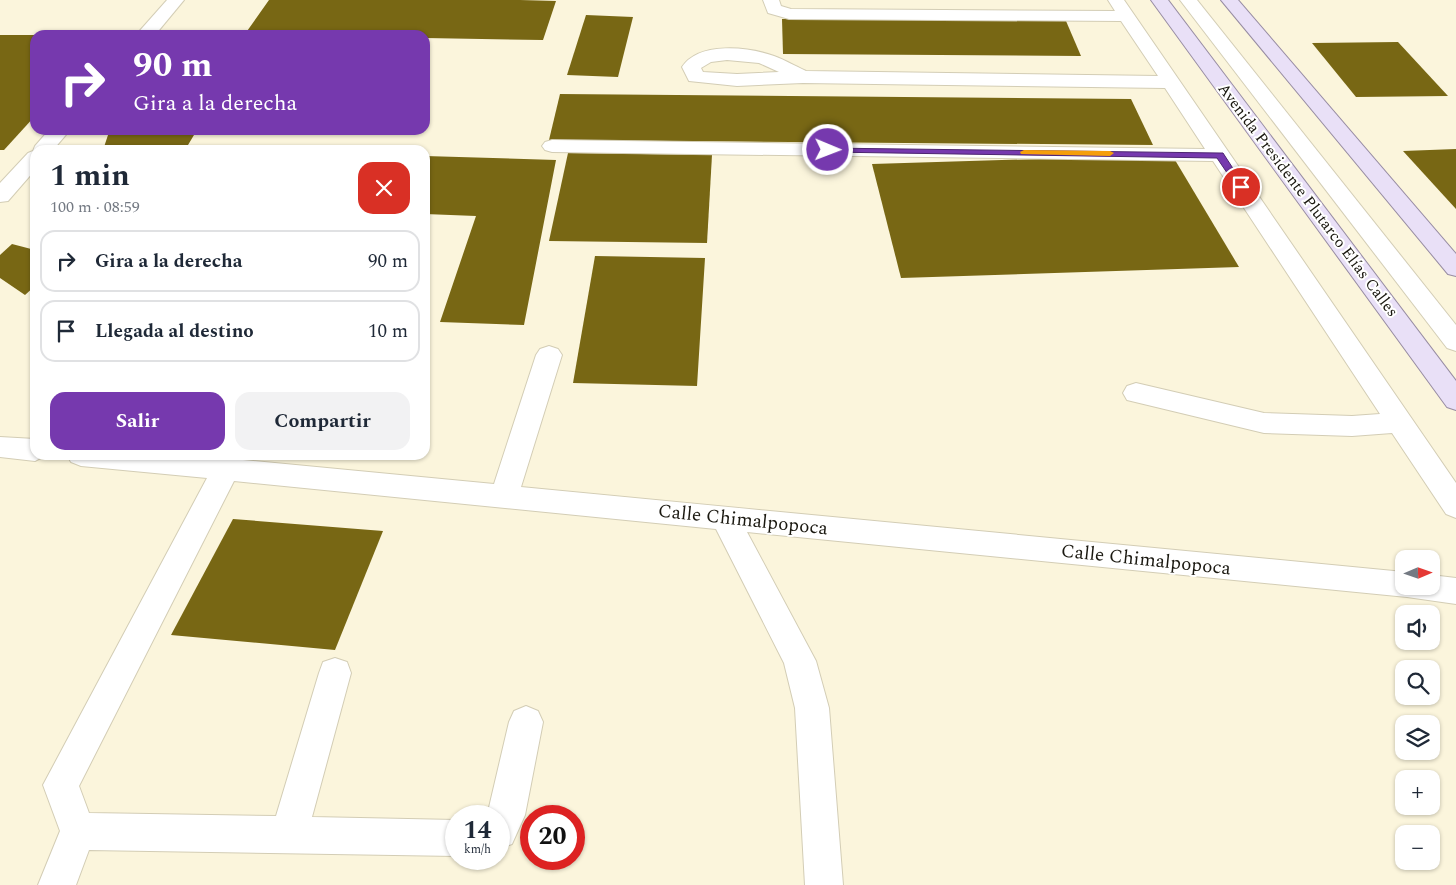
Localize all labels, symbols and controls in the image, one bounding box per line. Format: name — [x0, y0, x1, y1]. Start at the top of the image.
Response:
text: 90 m — [133, 39, 213, 92]
icon: right — [50, 50, 115, 115]
street label: Avenida Presidente Plutarco Elías Calles — [1212, 78, 1404, 322]
text: Gira a la derecha — [133, 87, 297, 120]
position arrow — [801, 123, 853, 175]
text: 1 min — [50, 153, 130, 199]
button: close — [358, 162, 410, 214]
pin — [1220, 166, 1262, 208]
icon: arrive — [1227, 173, 1255, 201]
text: 100 m · 08:59 — [50, 195, 140, 219]
icon: right — [52, 247, 80, 275]
text: Gira a la derecha — [95, 247, 242, 276]
text: 90 m — [368, 247, 408, 276]
icon: arrive — [52, 317, 80, 345]
text: Llegada al destino — [95, 317, 254, 346]
text: 10 m — [368, 317, 408, 346]
button: Salir — [50, 392, 225, 450]
button: Compartir — [235, 392, 410, 450]
street label: Calle Chimalpopoca — [657, 497, 830, 543]
street label: Calle Chimalpopoca — [1060, 537, 1233, 583]
north arrow — [1395, 550, 1440, 595]
map controls — [1395, 550, 1440, 870]
button: sound — [1395, 605, 1440, 650]
button: search — [1395, 660, 1440, 705]
button: layers — [1395, 715, 1440, 760]
button: + — [1395, 770, 1440, 815]
speed limit sign: 20 — [520, 805, 585, 870]
text: 14 — [463, 812, 492, 850]
button: − — [1395, 825, 1440, 870]
text: km/h — [464, 840, 491, 859]

